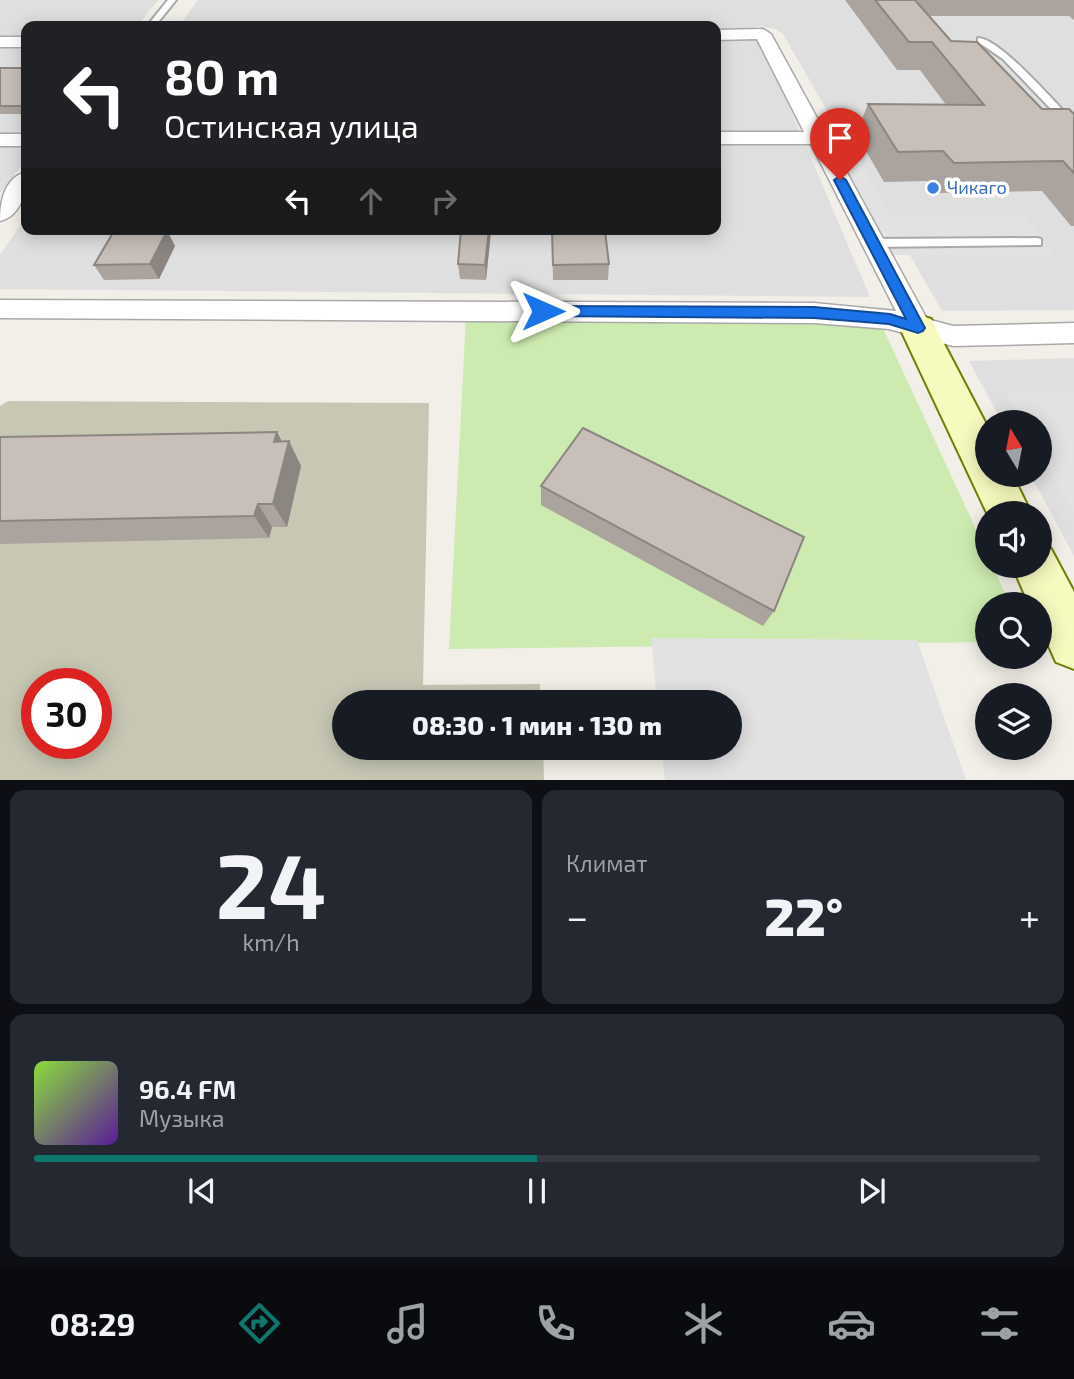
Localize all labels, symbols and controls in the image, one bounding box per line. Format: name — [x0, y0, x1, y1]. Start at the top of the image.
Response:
text: 80 m — [164, 46, 279, 105]
icon: left — [49, 49, 140, 140]
text: Остинская улица — [164, 106, 419, 144]
pin — [810, 108, 870, 180]
icon: arrive — [821, 119, 859, 157]
place label: Чикаго — [947, 176, 1007, 198]
marker: Чикаго — [925, 180, 941, 196]
icon: left — [279, 182, 317, 220]
icon: ahead — [352, 182, 390, 220]
icon: right — [425, 182, 463, 220]
position arrow — [506, 274, 580, 348]
north arrow — [975, 410, 1052, 486]
map controls — [975, 410, 1052, 760]
button: sound — [975, 501, 1052, 578]
button: search — [975, 592, 1052, 669]
speed limit sign: 30 — [21, 668, 112, 759]
button: layers — [975, 683, 1052, 760]
text: 08:30 · 1 мин · 130 m — [412, 709, 662, 740]
text: 24 — [216, 828, 326, 937]
text: Климат — [566, 849, 647, 877]
text: 22° — [764, 884, 843, 946]
text: − — [566, 893, 588, 939]
text: + — [1019, 893, 1040, 939]
text: km/h — [242, 928, 300, 956]
text: 96.4 FM — [139, 1073, 236, 1104]
text: Музыка — [139, 1104, 224, 1132]
icon: previous — [183, 1172, 221, 1210]
icon: pause — [518, 1172, 556, 1210]
icon: next — [853, 1172, 891, 1210]
icon: directions — [235, 1299, 284, 1348]
icon: music — [383, 1299, 432, 1348]
icon: phone — [531, 1299, 580, 1348]
icon: climate — [679, 1299, 728, 1348]
icon: car — [827, 1299, 876, 1348]
icon: filters — [975, 1299, 1024, 1348]
text: 08:29 — [50, 1304, 135, 1342]

